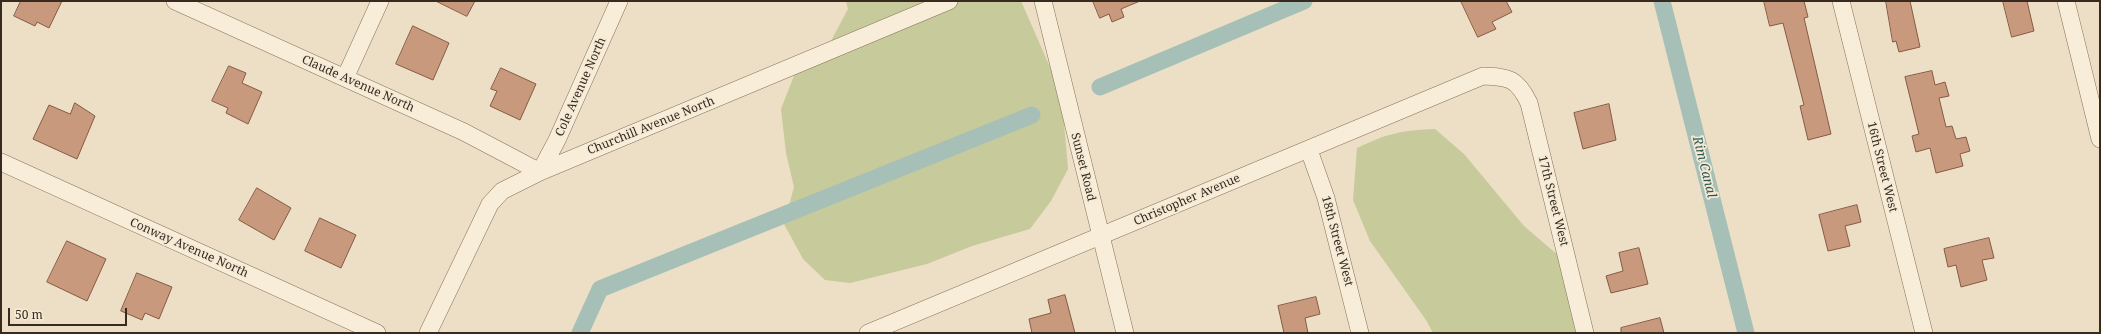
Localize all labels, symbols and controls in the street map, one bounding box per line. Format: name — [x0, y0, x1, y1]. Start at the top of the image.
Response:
street label: Cole Avenue North — [553, 35, 609, 139]
street label: Claude Avenue North — [299, 53, 417, 115]
street label: Churchill Avenue North — [585, 94, 717, 158]
street label: 16th Street West — [1864, 120, 1900, 214]
street label: Sunset Road — [1068, 131, 1098, 203]
water label: Rim Canal — [1689, 135, 1719, 199]
street label: 17th Street West — [1535, 154, 1571, 248]
street label: Christopher Avenue — [1132, 171, 1242, 229]
street label: 18th Street West — [1318, 194, 1356, 288]
street label: Conway Avenue North — [127, 215, 251, 281]
scale bar — [10, 300, 129, 326]
text: 50 m — [15, 306, 43, 323]

